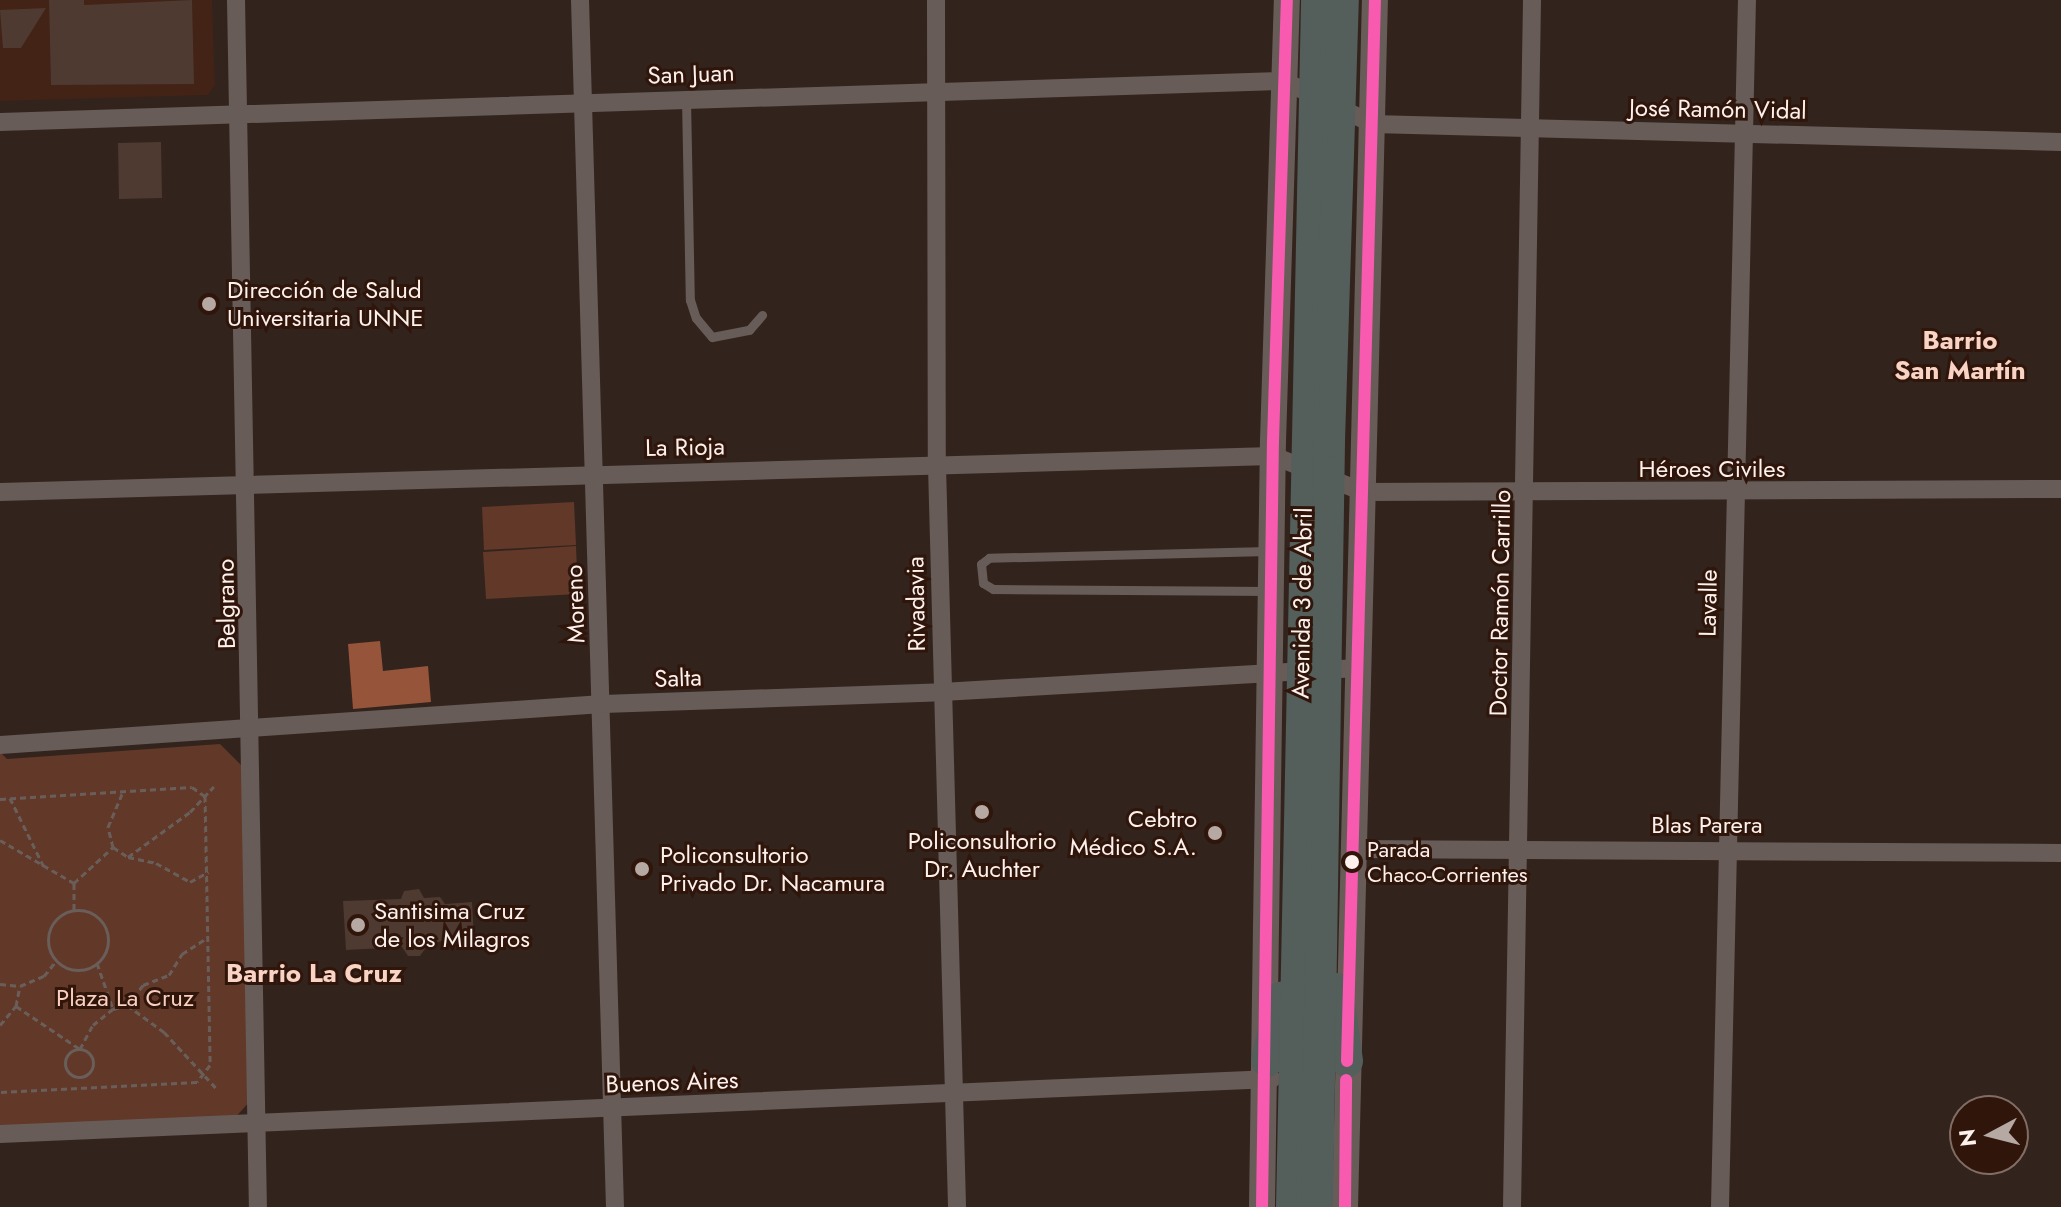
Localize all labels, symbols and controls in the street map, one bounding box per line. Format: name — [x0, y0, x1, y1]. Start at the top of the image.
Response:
street label: San Juan — [647, 58, 735, 90]
street label: José Ramón Vidal — [1629, 93, 1807, 125]
place label: Dirección de Salud Universitaria UNNE — [227, 276, 424, 332]
marker: Dirección de Salud Universitaria UNNE — [198, 293, 220, 315]
district label: Barrio San Martín — [1894, 325, 2026, 386]
street label: La Rioja — [645, 432, 725, 462]
street label: Héroes Civiles — [1639, 455, 1785, 483]
street label: Doctor Ramón Carrillo — [1484, 489, 1516, 717]
street label: Avenida 3 de Abril — [1286, 507, 1318, 699]
street label: Rivadavia — [901, 556, 931, 652]
street label: Belgrano — [211, 559, 241, 649]
street label: Moreno — [559, 564, 591, 644]
street label: Lavalle — [1693, 569, 1723, 637]
street label: Salta — [654, 663, 702, 693]
marker: Policonsultorio Dr. Auchter — [971, 801, 993, 823]
place label: Cebtro Médico S.A. — [1069, 805, 1197, 861]
street label: Blas Parera — [1651, 811, 1763, 839]
marker: Cebtro Médico S.A. — [1204, 822, 1226, 844]
place label: Policonsultorio Dr. Auchter — [908, 827, 1056, 883]
place label: Parada Chaco-Corrientes — [1367, 836, 1528, 888]
place label: Policonsultorio Privado Dr. Nacamura — [660, 841, 885, 897]
marker: Parada Chaco-Corrientes — [1344, 854, 1360, 870]
marker: Policonsultorio Privado Dr. Nacamura — [631, 858, 653, 880]
place label: Santisima Cruz de los Milagros — [374, 897, 530, 953]
marker: Santisima Cruz de los Milagros — [349, 916, 367, 934]
district label: Barrio La Cruz — [226, 958, 402, 990]
park label: Plaza La Cruz — [56, 984, 194, 1012]
street label: Buenos Aires — [605, 1065, 739, 1099]
north arrow — [1949, 1095, 2029, 1175]
text: N — [1950, 1127, 1984, 1148]

